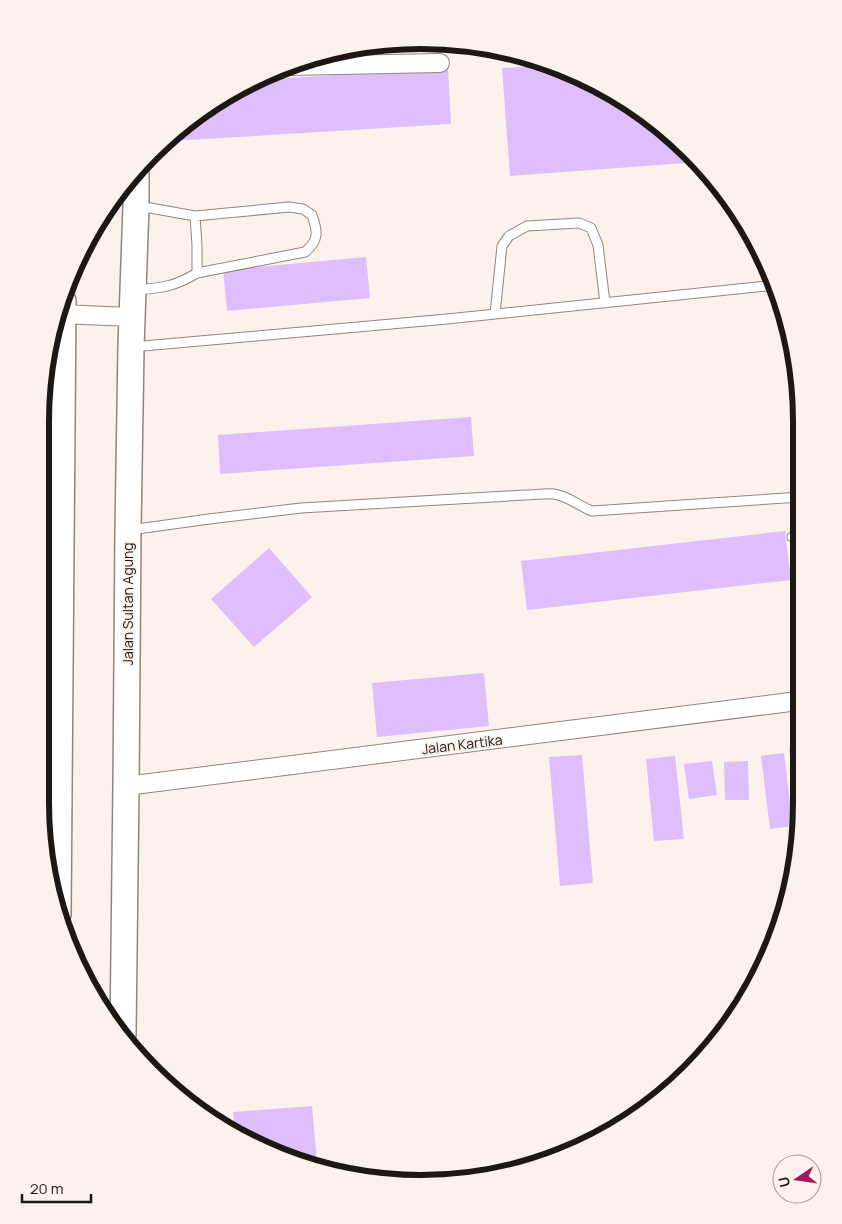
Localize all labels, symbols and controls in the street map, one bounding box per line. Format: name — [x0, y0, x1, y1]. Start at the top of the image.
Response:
street label: Jalan Sultan Agung — [118, 542, 137, 666]
street label: Jalan Kartika — [421, 730, 503, 758]
north arrow — [772, 1154, 822, 1204]
scale bar — [22, 1172, 91, 1204]
text: U — [773, 1175, 794, 1189]
text: 20 m — [30, 1178, 63, 1199]

